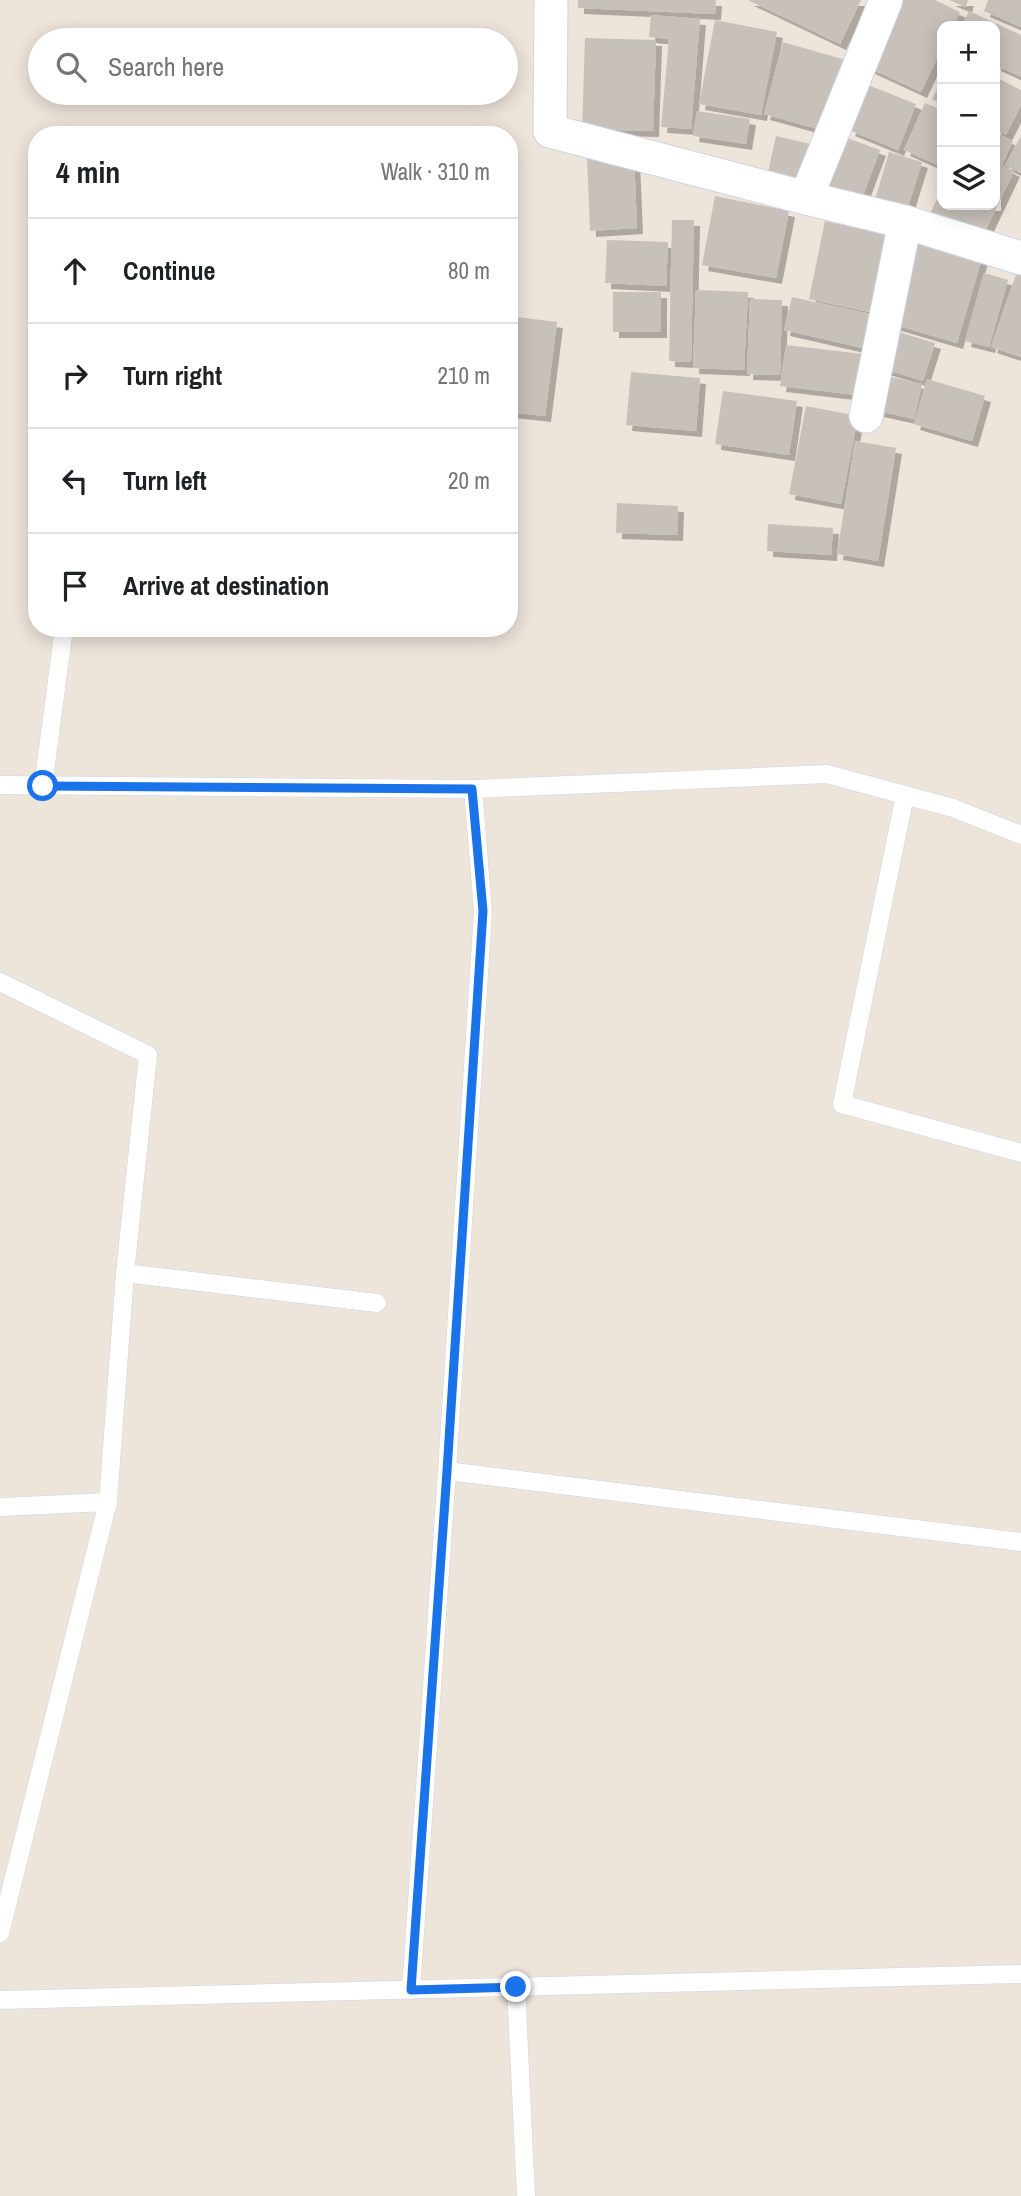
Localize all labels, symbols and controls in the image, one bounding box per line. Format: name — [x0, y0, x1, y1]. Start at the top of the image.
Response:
map controls — [937, 21, 1000, 210]
button: + — [937, 21, 1000, 84]
search box — [28, 28, 518, 105]
icon: search — [52, 48, 90, 86]
text: Search here — [108, 49, 224, 84]
button: − — [937, 84, 1000, 147]
button: layers — [937, 147, 1000, 210]
text: 4 min — [56, 152, 120, 192]
text: Walk · 310 m — [381, 156, 490, 187]
icon: ahead — [56, 252, 94, 290]
text: Continue — [123, 253, 215, 288]
text: 80 m — [448, 255, 490, 286]
icon: right — [56, 357, 94, 395]
text: Turn right — [123, 358, 222, 393]
text: 210 m — [438, 360, 490, 391]
icon: left — [56, 462, 94, 500]
text: Turn left — [123, 463, 207, 498]
text: 20 m — [448, 465, 490, 496]
icon: arrive — [56, 567, 94, 605]
text: Arrive at destination — [123, 568, 329, 603]
route start — [27, 770, 58, 801]
route end — [500, 1971, 531, 2002]

